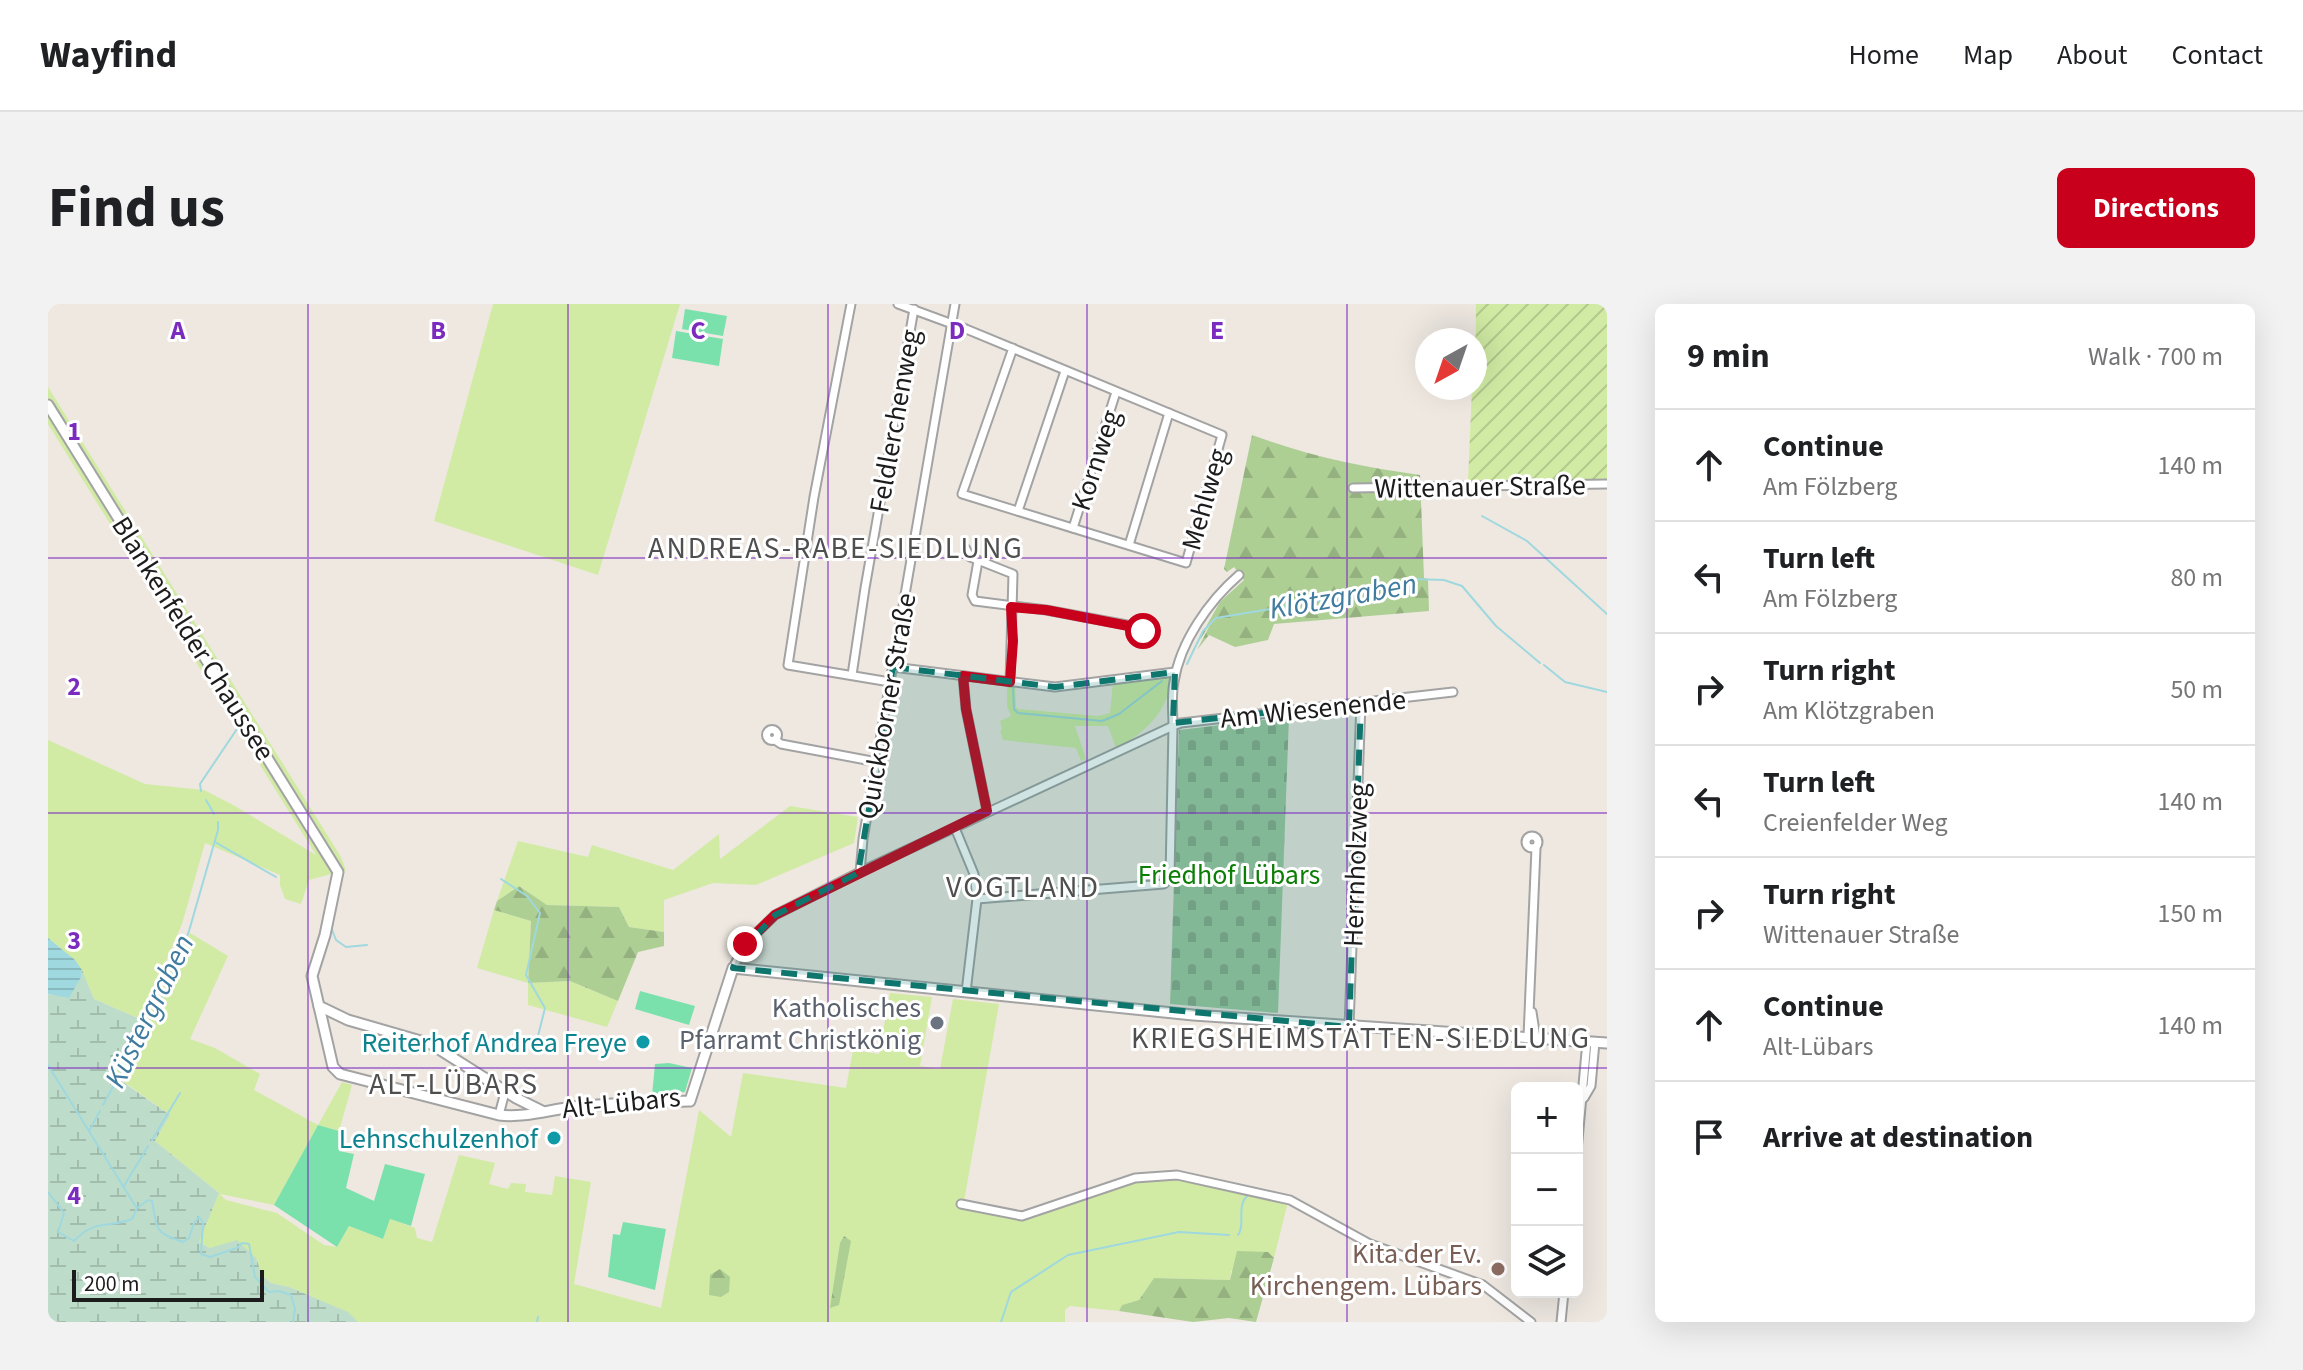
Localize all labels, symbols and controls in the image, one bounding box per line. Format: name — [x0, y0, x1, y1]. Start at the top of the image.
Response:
text: Wayfind — [40, 28, 177, 82]
text: Home — [1848, 35, 1919, 75]
text: Map — [1963, 35, 2013, 75]
text: About — [2057, 35, 2128, 75]
text: Contact — [2172, 35, 2263, 75]
button: Directions — [2057, 168, 2255, 248]
text: Find us — [48, 169, 225, 248]
text: A — [170, 312, 187, 349]
text: B — [430, 312, 446, 349]
text: C — [690, 312, 706, 349]
text: D — [949, 312, 965, 349]
text: E — [1210, 312, 1224, 349]
street label: Feldlerchenweg — [859, 326, 931, 516]
north arrow — [1415, 328, 1487, 400]
text: 9 min — [1687, 332, 1770, 381]
text: Walk · 700 m — [2088, 338, 2223, 375]
street label: Kornweg — [1061, 405, 1131, 516]
text: 1 — [67, 413, 81, 450]
text: Continue — [1763, 425, 1884, 468]
icon: ahead — [1687, 443, 1731, 487]
street label: Mehlweg — [1171, 444, 1239, 555]
text: 140 m — [2157, 447, 2223, 484]
street label: Wittenauer Straße — [1374, 465, 1586, 509]
text: Am Fölzberg — [1763, 468, 1897, 505]
street label: Blankenfelder Chaussee — [102, 509, 285, 768]
district label: ANDREAS-RABE-SIEDLUNG — [648, 527, 1024, 570]
text: Turn left — [1763, 537, 1875, 580]
icon: left — [1687, 555, 1731, 599]
text: 80 m — [2170, 559, 2223, 596]
water label: Klötzgraben — [1266, 562, 1420, 631]
text: Am Fölzberg — [1763, 580, 1897, 617]
street label: Quickborner Straße — [847, 590, 927, 822]
route start — [1125, 613, 1161, 649]
text: Turn right — [1763, 649, 1895, 692]
icon: right — [1687, 667, 1731, 711]
text: 2 — [67, 668, 81, 705]
text: 50 m — [2170, 671, 2223, 708]
street label: Am Wiesenende — [1218, 679, 1408, 739]
text: Am Klötzgraben — [1763, 692, 1935, 729]
text: Turn left — [1763, 761, 1875, 804]
icon: left — [1687, 779, 1731, 823]
street label: Herrnholzweg — [1333, 782, 1379, 948]
text: 140 m — [2157, 783, 2223, 820]
text: Creienfelder Weg — [1763, 804, 1948, 841]
park label: Friedhof Lübars — [1138, 855, 1320, 895]
district label: VOGTLAND — [946, 866, 1100, 909]
text: Turn right — [1763, 873, 1895, 916]
icon: right — [1687, 891, 1731, 935]
text: 150 m — [2157, 895, 2223, 932]
text: Wittenauer Straße — [1763, 916, 1959, 953]
text: 3 — [67, 922, 81, 959]
route end — [727, 926, 763, 962]
water label: Küstergraben — [94, 927, 205, 1095]
text: Continue — [1763, 985, 1884, 1028]
place label: Katholisches Pfarramt Christkönig — [679, 988, 921, 1060]
icon: ahead — [1687, 1003, 1731, 1047]
text: 140 m — [2157, 1007, 2223, 1044]
marker: Katholisches Pfarramt Christkönig — [928, 1014, 946, 1032]
district label: KRIEGSHEIMSTÄTTEN-SIEDLUNG — [1131, 1017, 1591, 1060]
place label: Reiterhof Andrea Freye — [361, 1023, 627, 1063]
text: Alt-Lübars — [1763, 1028, 1873, 1065]
marker: Reiterhof Andrea Freye — [634, 1033, 652, 1051]
district label: ALT-LÜBARS — [369, 1063, 539, 1106]
street label: Alt-Lübars — [560, 1077, 682, 1129]
map controls — [1511, 1082, 1583, 1298]
button: + — [1511, 1082, 1583, 1154]
icon: arrive — [1687, 1115, 1731, 1159]
text: Arrive at destination — [1763, 1116, 2033, 1159]
place label: Lehnschulzenhof — [339, 1119, 539, 1159]
marker: Lehnschulzenhof — [545, 1129, 563, 1147]
button: − — [1511, 1154, 1583, 1226]
text: 4 — [67, 1177, 81, 1214]
button: layers — [1511, 1226, 1583, 1298]
place label: Kita der Ev. Kirchengem. Lübars — [1250, 1234, 1482, 1306]
marker: Kita der Ev. Kirchengem. Lübars — [1489, 1260, 1507, 1278]
scale bar — [72, 1266, 264, 1302]
text: 200 m — [84, 1268, 139, 1300]

